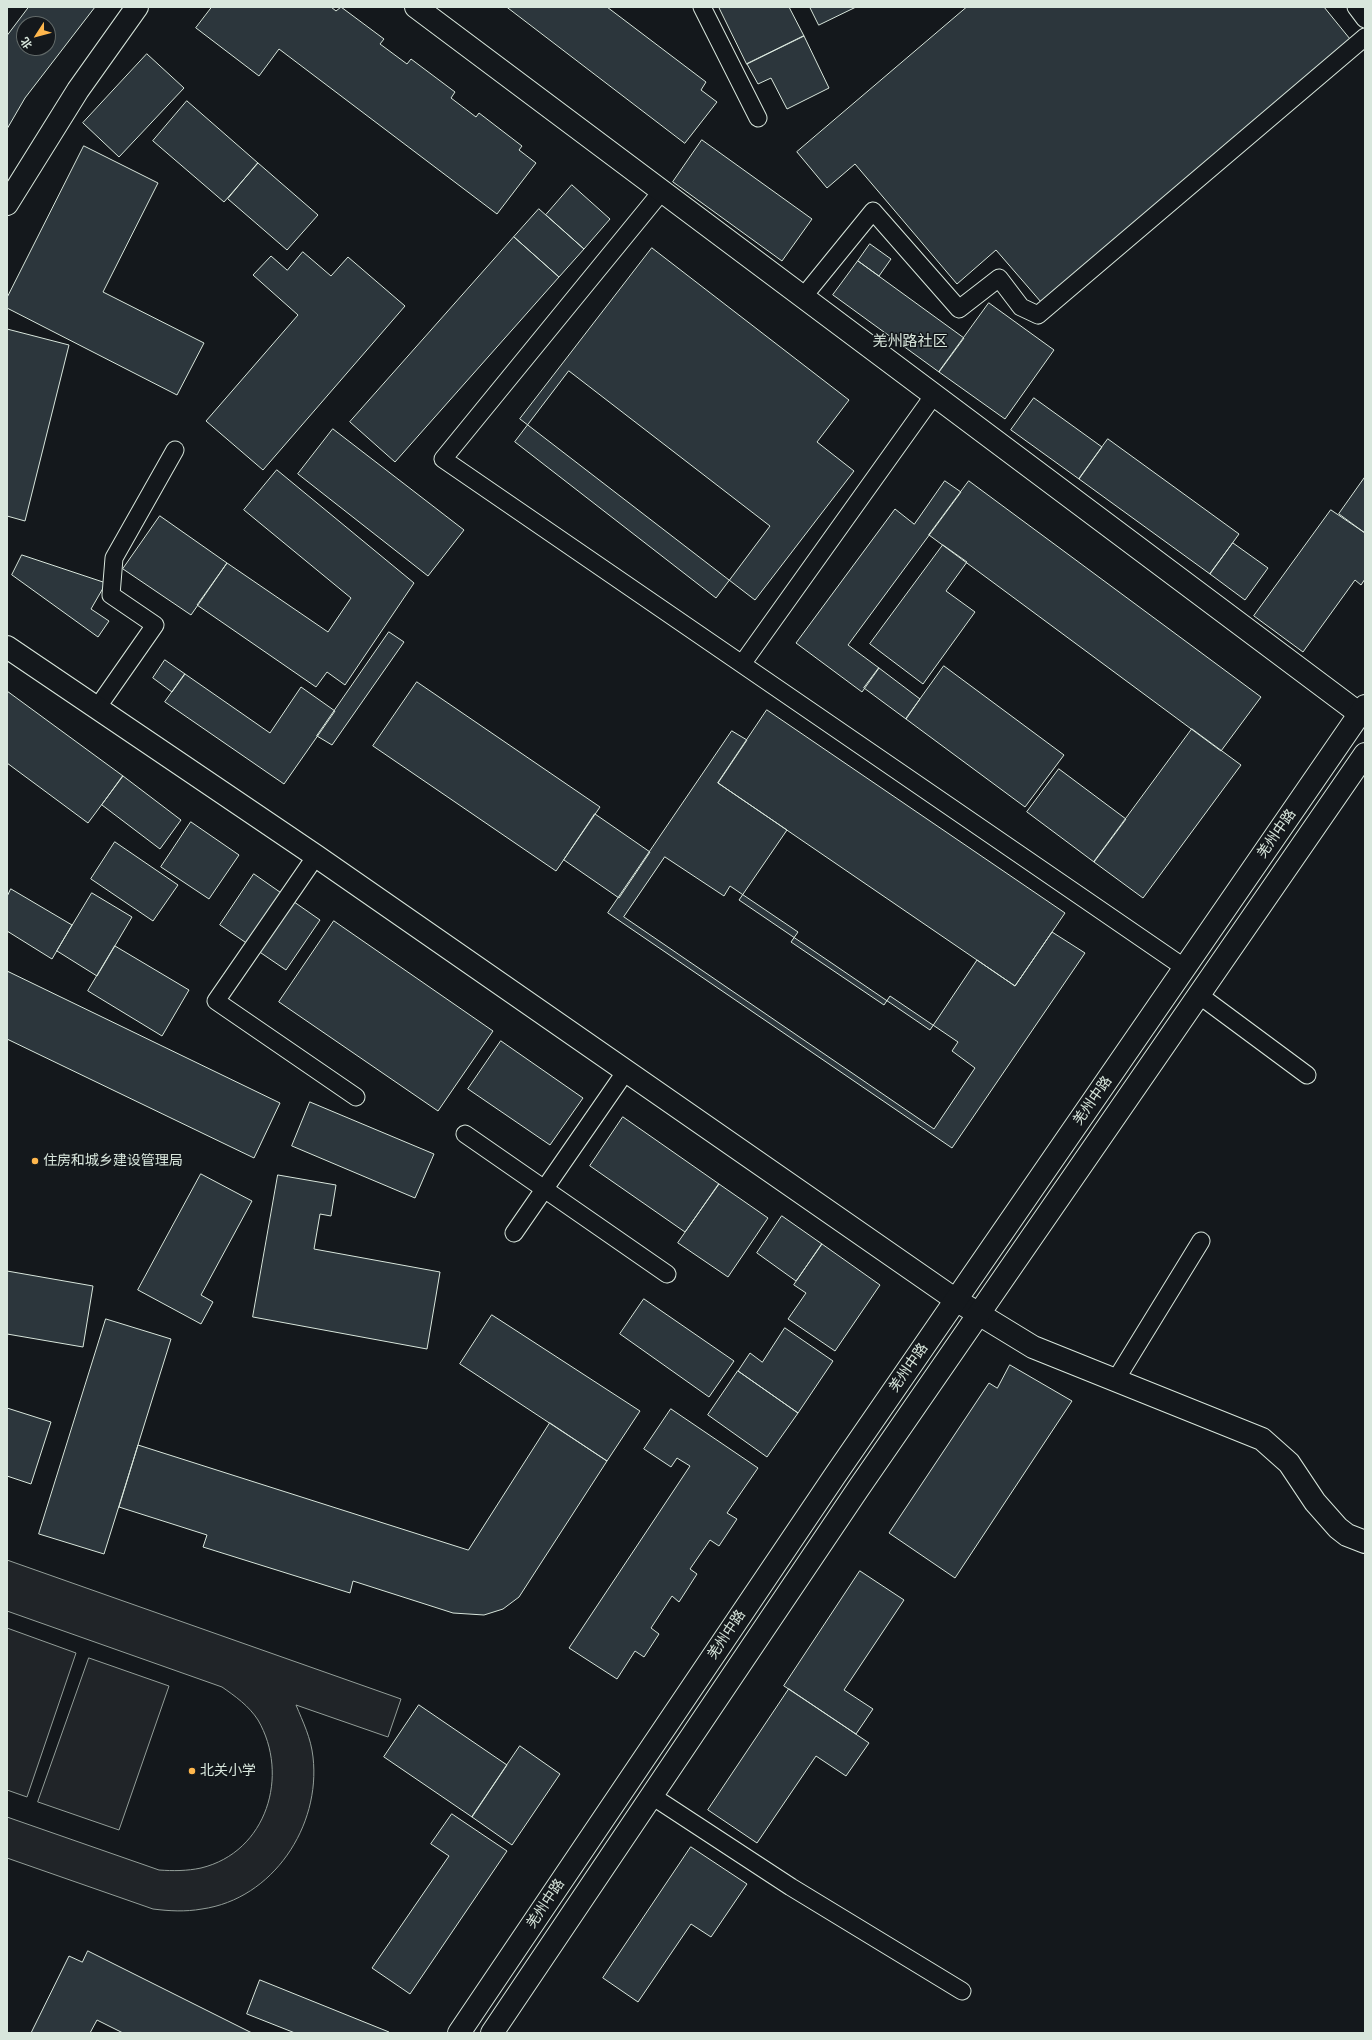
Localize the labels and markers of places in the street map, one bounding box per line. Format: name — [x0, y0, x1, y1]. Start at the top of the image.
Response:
place label: 住房和城乡建设管理局 — [43, 1153, 183, 1169]
marker: 住房和城乡建设管理局 — [30, 1156, 40, 1166]
place label: 北关小学 — [200, 1763, 256, 1779]
marker: 北关小学 — [187, 1766, 197, 1776]

